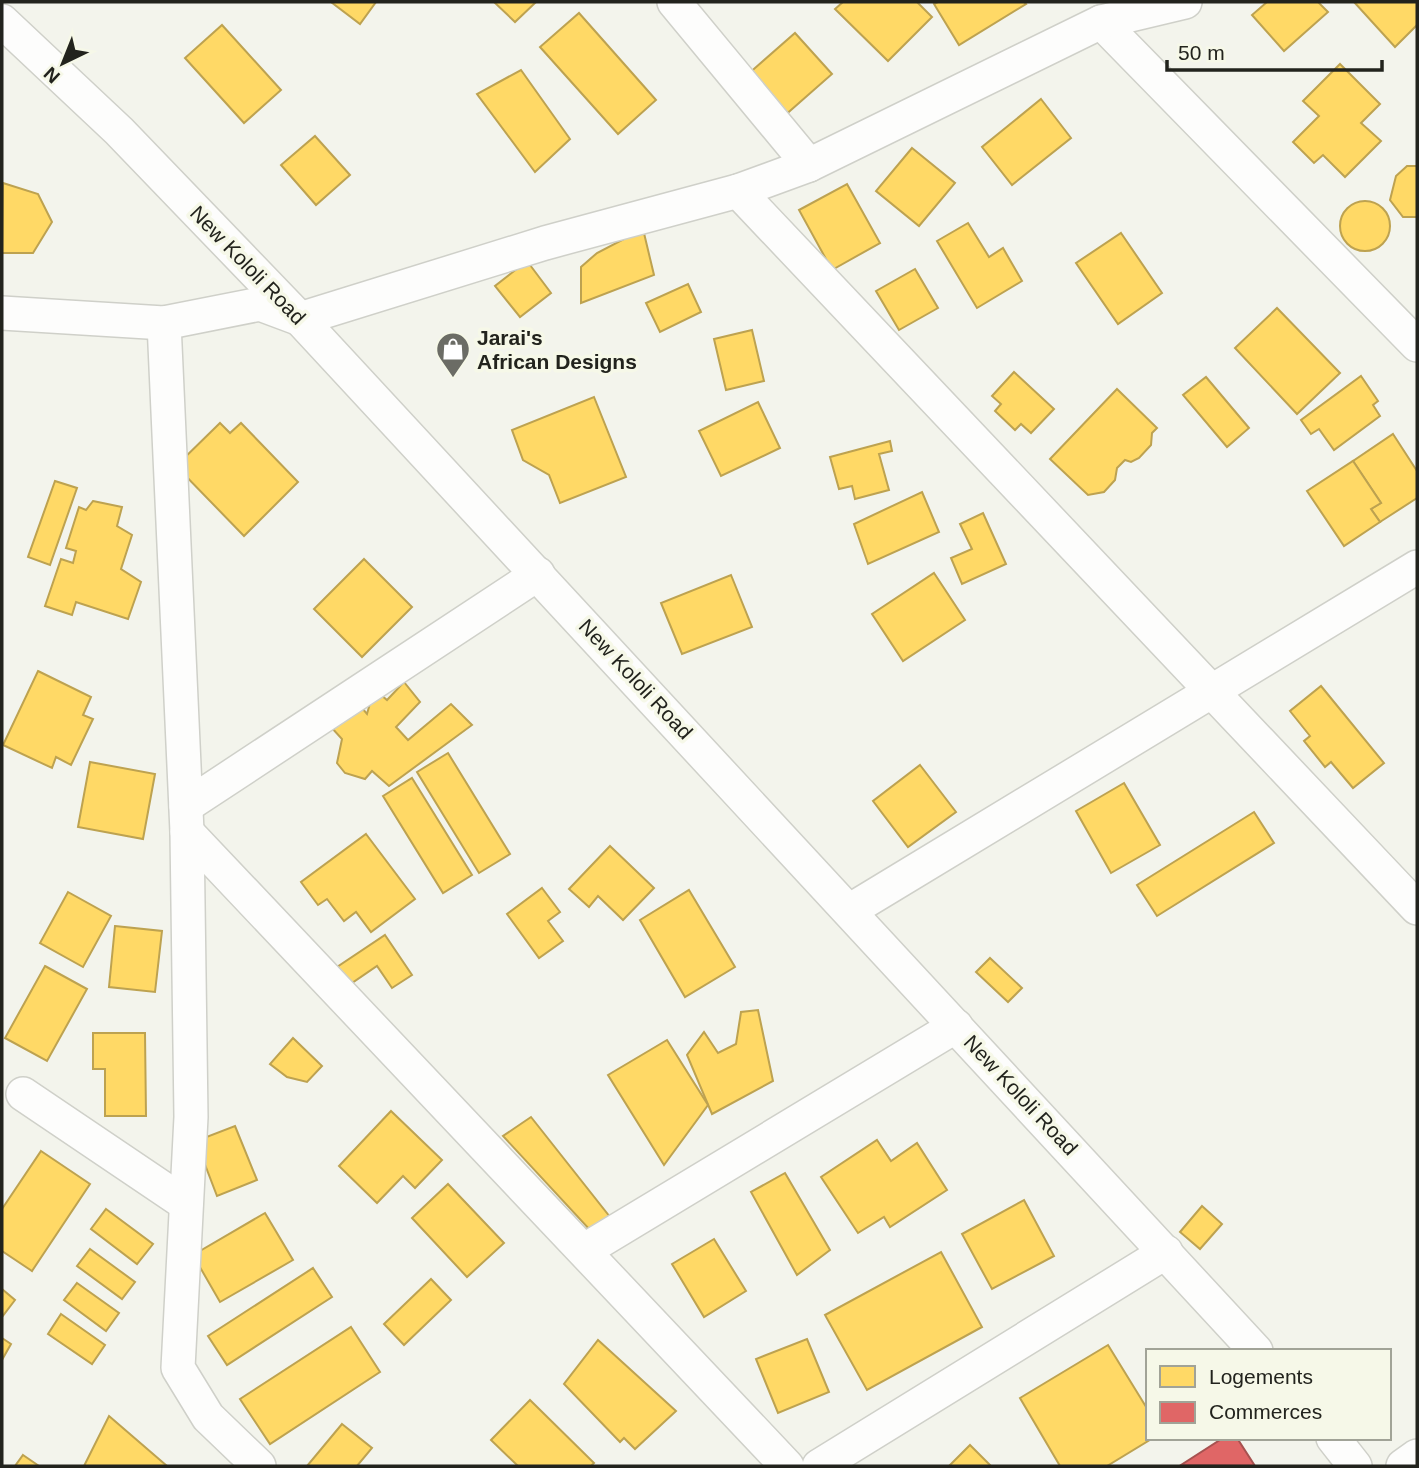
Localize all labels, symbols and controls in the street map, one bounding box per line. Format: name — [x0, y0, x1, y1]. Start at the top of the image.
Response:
north arrow — [28, 28, 98, 98]
scale bar — [1167, 28, 1382, 72]
text: 50 m — [1178, 41, 1225, 64]
text: N — [40, 63, 64, 87]
street label: New Kololi Road — [186, 201, 310, 329]
place label: Jarai's African Designs — [477, 326, 637, 373]
shop icon: Jarai's African Designs — [434, 330, 472, 379]
street label: New Kololi Road — [575, 614, 697, 744]
street label: New Kololi Road — [960, 1030, 1082, 1160]
legend — [1146, 1349, 1391, 1440]
text: Logements — [1209, 1365, 1313, 1388]
text: Commerces — [1209, 1400, 1322, 1423]

